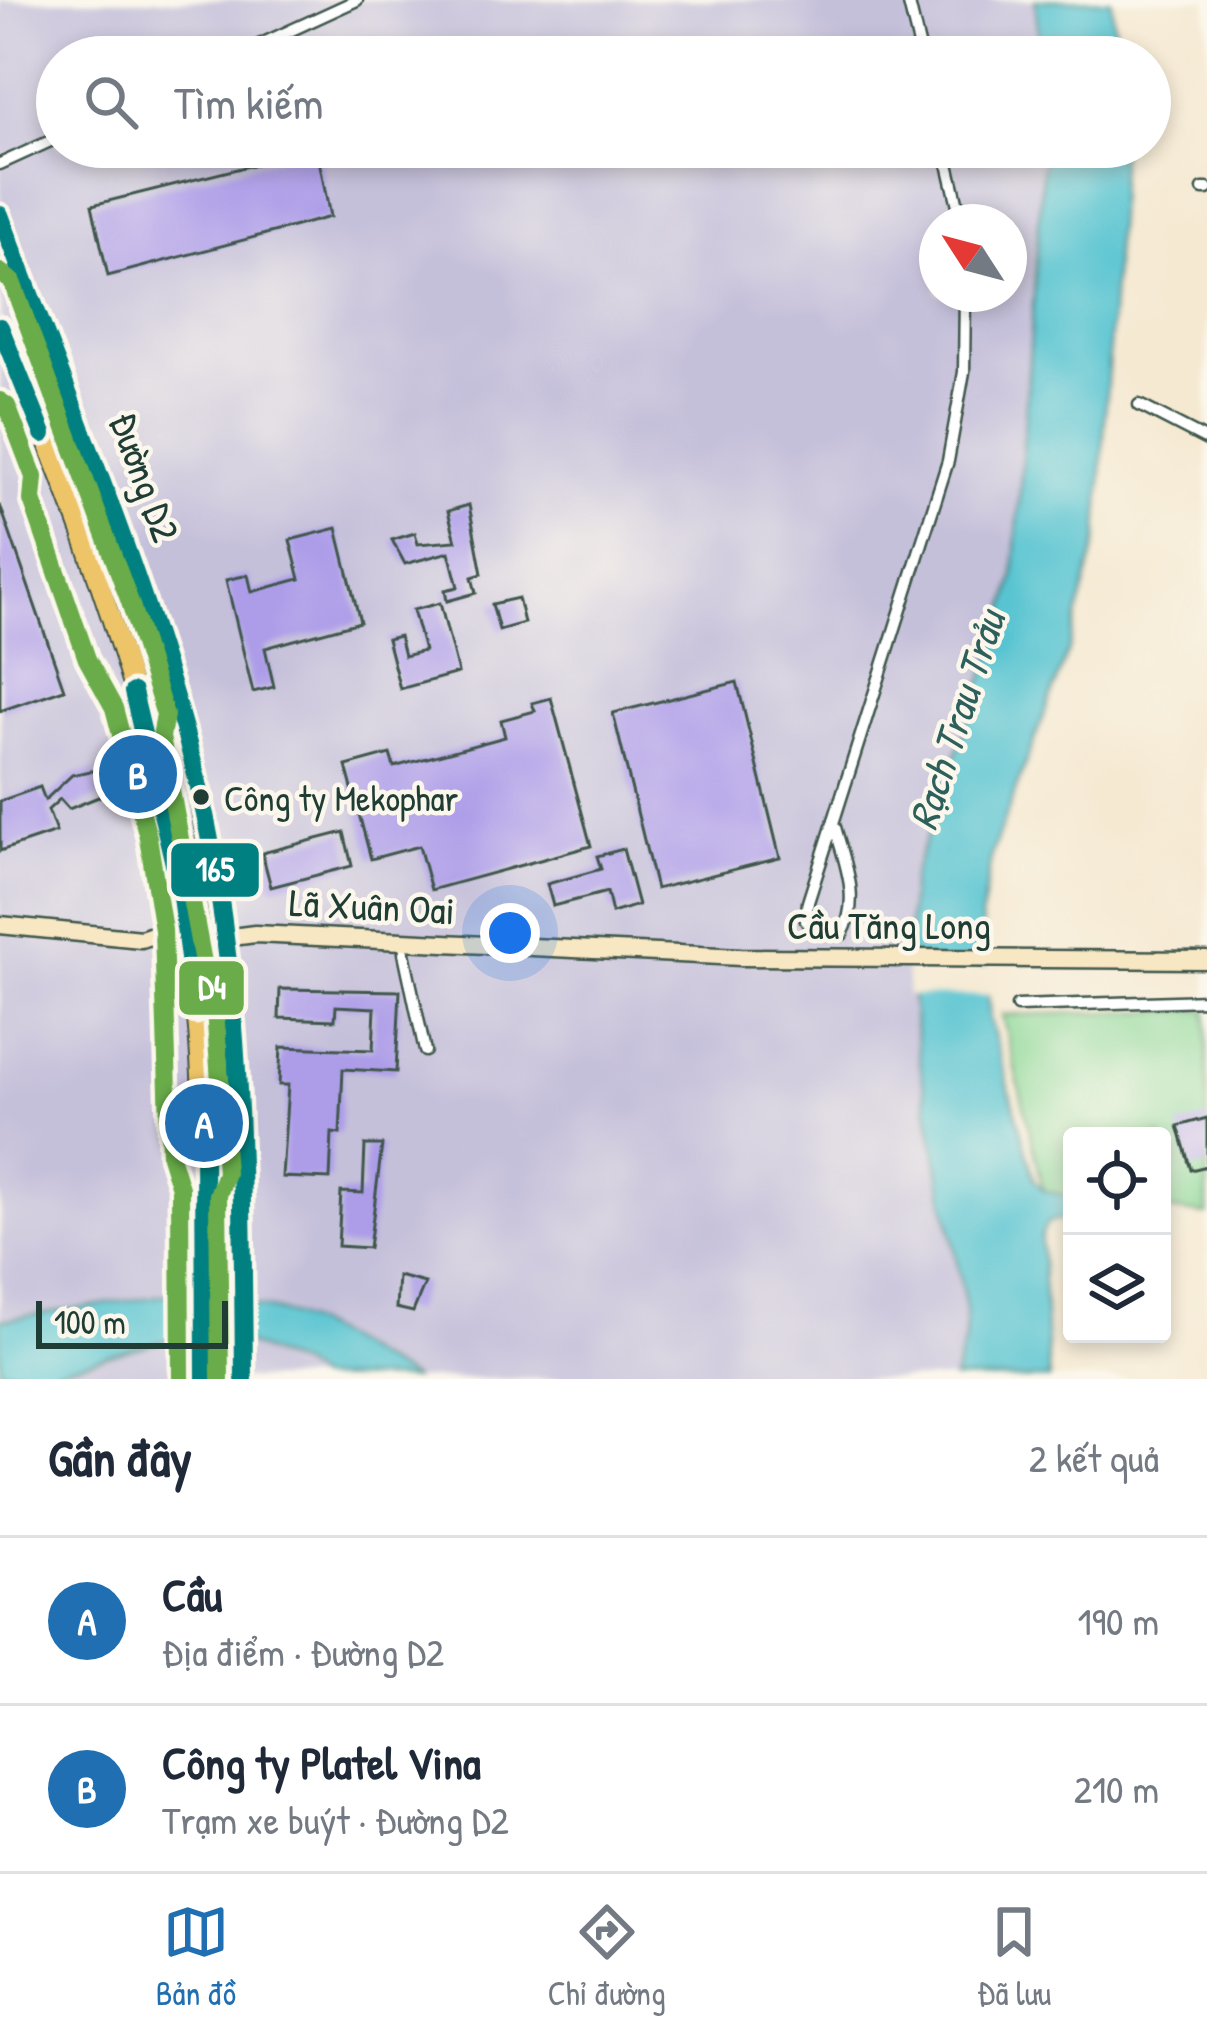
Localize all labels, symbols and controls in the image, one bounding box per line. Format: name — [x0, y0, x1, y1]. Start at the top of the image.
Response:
search box — [36, 36, 1171, 168]
icon: search — [78, 69, 144, 135]
text: Tìm kiếm — [174, 72, 323, 133]
north arrow — [919, 204, 1027, 312]
street label: Đường D2 — [98, 405, 193, 549]
water label: Rạch Trau Trảu — [893, 600, 1019, 837]
pin: B — [99, 729, 177, 819]
place label: Công ty Mekophar — [224, 773, 459, 822]
marker: Công ty Mekophar — [190, 786, 212, 808]
line badge: 165 — [169, 841, 261, 899]
text: 165 — [195, 847, 235, 891]
street label: Lã Xuân Oai — [288, 875, 456, 936]
street label: Cầu Tăng Long — [787, 898, 991, 951]
your location — [480, 903, 540, 963]
line badge: D4 — [177, 959, 246, 1017]
text: D4 — [198, 965, 226, 1009]
pin: A — [165, 1078, 243, 1168]
map controls — [1063, 1127, 1171, 1343]
button: locate — [1063, 1127, 1171, 1235]
button: layers — [1063, 1235, 1171, 1343]
scale bar — [36, 1295, 228, 1348]
text: 100 m — [54, 1300, 126, 1344]
text: Gần đây — [48, 1423, 192, 1492]
text: 2 kết quả — [1029, 1431, 1159, 1484]
text: Cầu — [162, 1564, 222, 1625]
text: A — [77, 1594, 97, 1647]
text: 190 m — [1078, 1594, 1159, 1647]
text: Địa điểm · Đường D2 — [162, 1625, 444, 1678]
text: Công ty Platel Vina — [162, 1732, 481, 1793]
text: B — [77, 1762, 97, 1815]
text: 210 m — [1074, 1762, 1159, 1815]
text: Trạm xe buýt · Đường D2 — [162, 1793, 509, 1846]
tab: Bản đồ — [156, 1899, 236, 2015]
tab: Chỉ đường — [548, 1899, 666, 2015]
tab: Đã lưu — [977, 1899, 1051, 2015]

